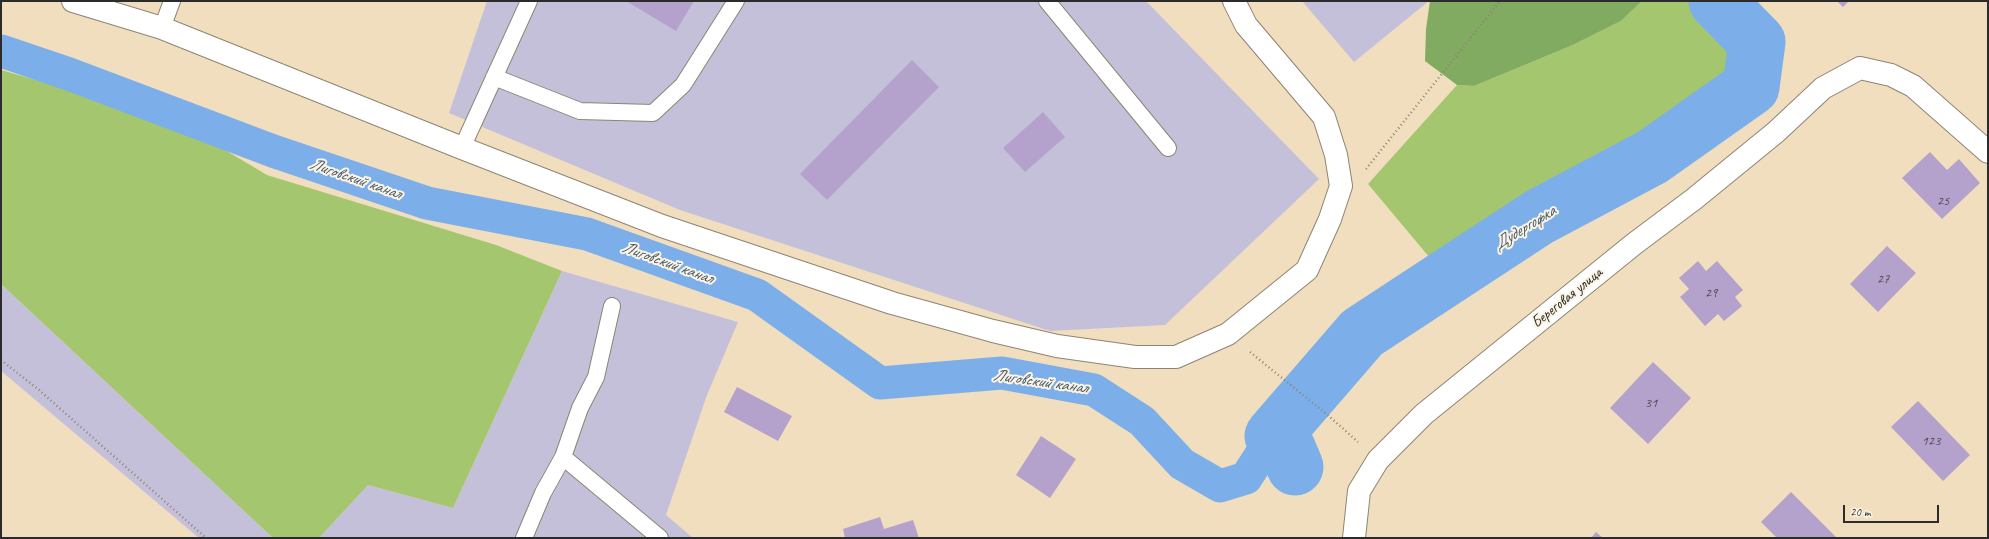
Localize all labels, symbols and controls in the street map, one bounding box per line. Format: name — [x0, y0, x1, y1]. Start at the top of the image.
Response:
water label: Лиговский канал — [307, 154, 403, 204]
house number: 25 — [1937, 193, 1949, 209]
water label: Дудергофка — [1490, 201, 1560, 255]
water label: Лиговский канал — [619, 237, 715, 289]
street label: Береговая улица — [1527, 263, 1607, 333]
house number: 27 — [1877, 271, 1889, 287]
house number: 29 — [1705, 285, 1717, 301]
water label: Лиговский канал — [992, 365, 1088, 399]
house number: 31 — [1645, 395, 1657, 411]
house number: 123 — [1922, 433, 1940, 449]
scale bar — [1845, 497, 1941, 523]
text: 20 m — [1850, 504, 1870, 520]

